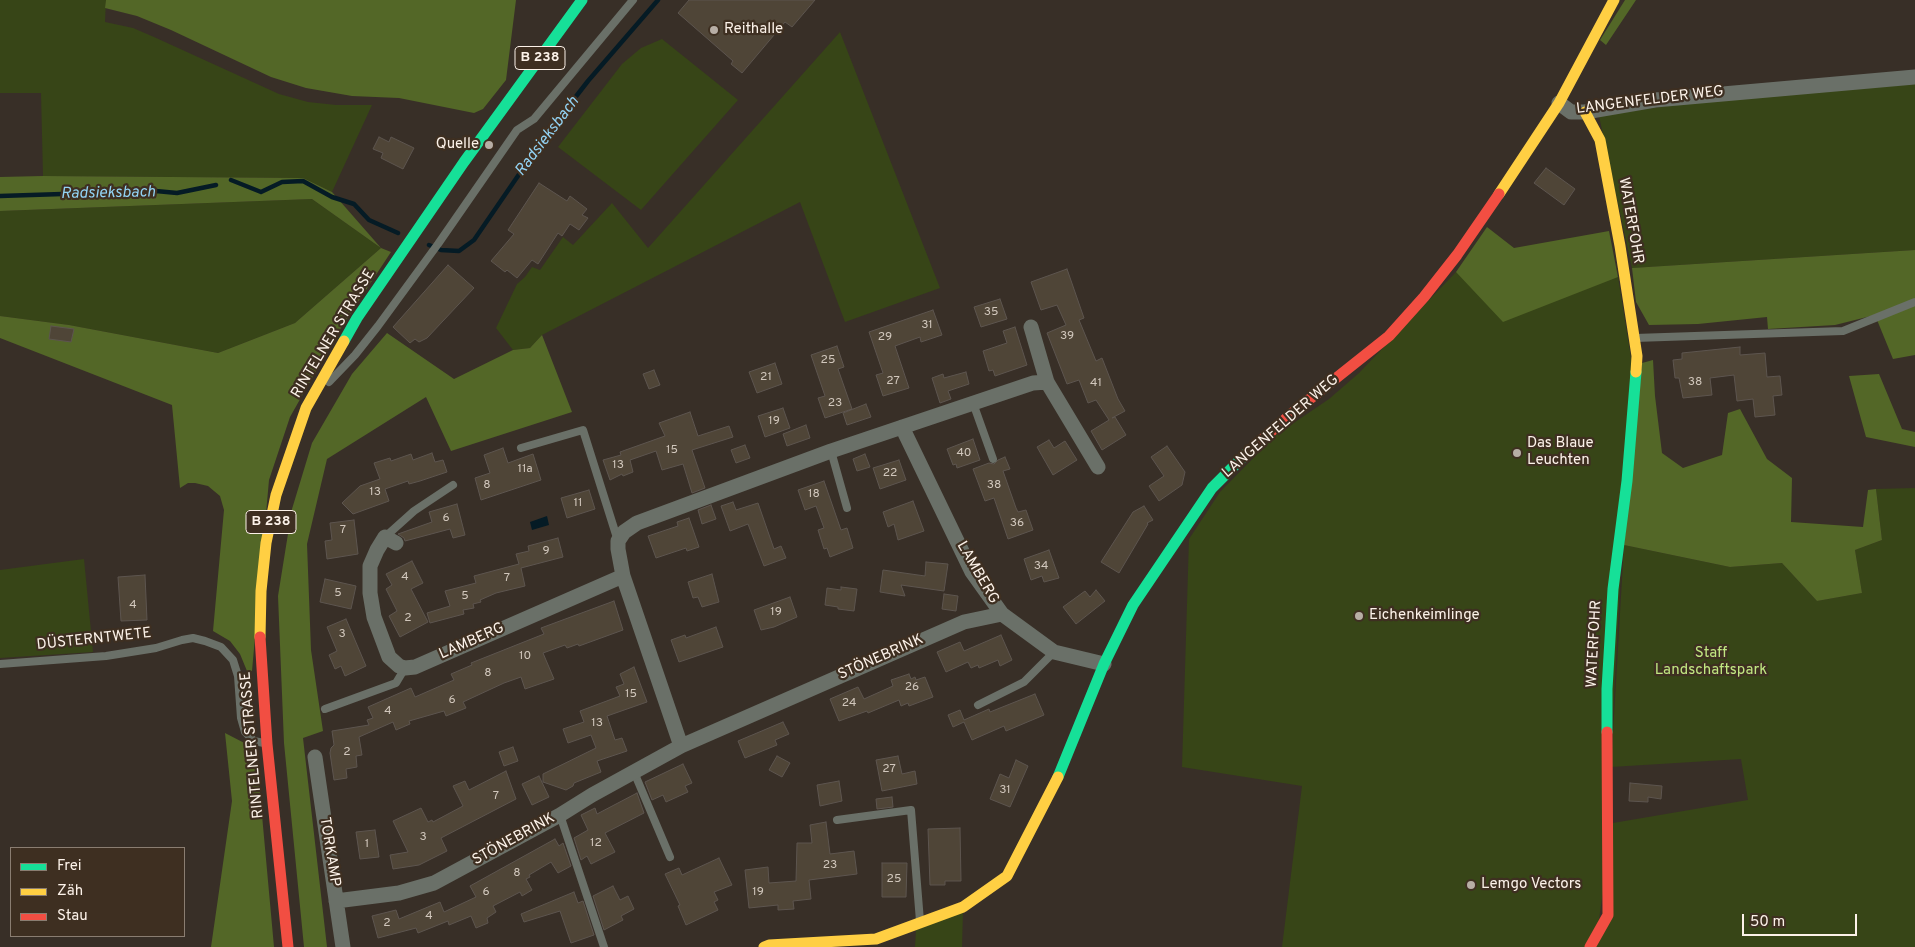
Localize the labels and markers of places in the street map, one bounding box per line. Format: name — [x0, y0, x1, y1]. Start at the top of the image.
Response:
place label: Reithalle — [724, 21, 783, 39]
marker: Reithalle — [708, 24, 720, 36]
place label: Quelle — [436, 136, 479, 154]
marker: Quelle — [483, 139, 495, 151]
place label: Das Blaue Leuchten — [1527, 435, 1594, 470]
marker: Das Blaue Leuchten — [1511, 447, 1523, 459]
place label: Eichenkeimlinge — [1369, 607, 1480, 625]
marker: Eichenkeimlinge — [1353, 610, 1365, 622]
place label: Lemgo Vectors — [1481, 876, 1581, 894]
marker: Lemgo Vectors — [1465, 879, 1477, 891]

